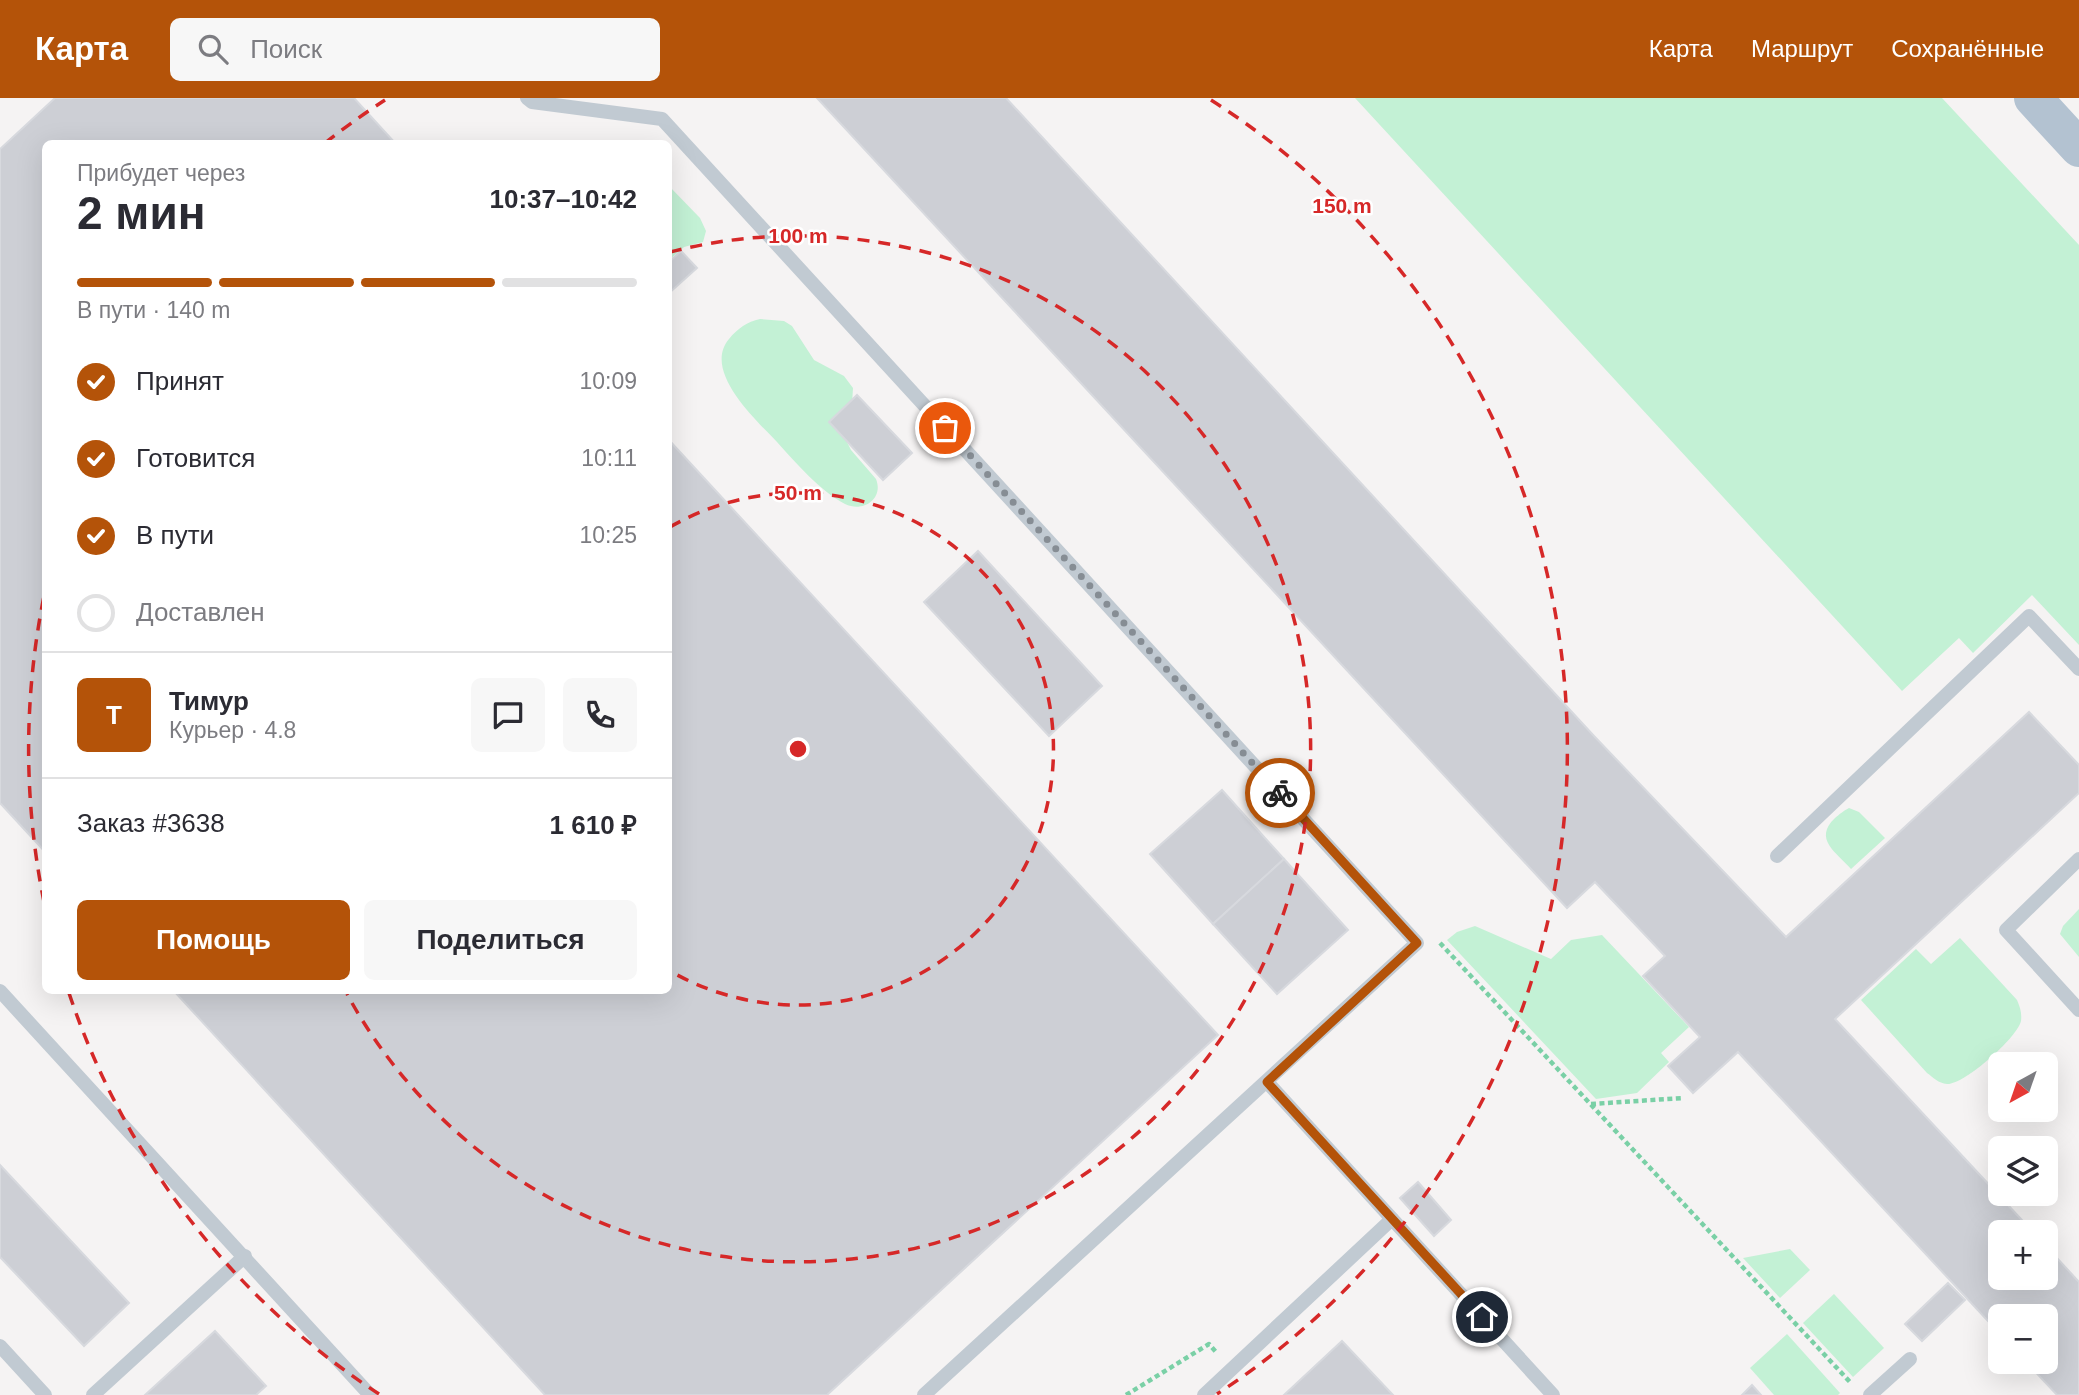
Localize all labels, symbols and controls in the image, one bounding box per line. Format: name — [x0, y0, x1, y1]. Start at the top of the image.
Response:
search box — [170, 18, 660, 81]
text: Карта — [35, 30, 128, 67]
icon: search — [194, 30, 232, 68]
text: Поиск — [250, 34, 322, 64]
text: Карта — [1649, 35, 1713, 62]
text: Маршрут — [1751, 35, 1853, 62]
text: Сохранённые — [1891, 35, 2044, 62]
text: Прибудет через — [77, 160, 245, 186]
text: 10:37–10:42 — [490, 184, 637, 214]
text: 2 мин — [77, 187, 205, 239]
text: 150 m — [1312, 194, 1372, 217]
text: 100 m — [768, 224, 828, 247]
text: В пути · 140 m — [77, 297, 230, 323]
icon: check — [77, 363, 115, 401]
text: Принят — [136, 366, 224, 396]
text: 10:09 — [579, 368, 637, 394]
pin — [915, 398, 975, 458]
icon: bag — [926, 409, 964, 447]
icon: check — [77, 440, 115, 478]
text: Готовится — [136, 443, 255, 473]
text: 10:11 — [581, 445, 637, 471]
text: 50 m — [774, 481, 822, 504]
icon: check — [77, 517, 115, 555]
text: В пути — [136, 520, 214, 550]
text: 10:25 — [579, 522, 637, 548]
text: Доставлен — [136, 597, 265, 627]
button: chat — [471, 678, 545, 752]
button: phone — [563, 678, 637, 752]
text: Тимур — [169, 686, 249, 716]
text: Т — [106, 700, 122, 730]
text: Курьер · 4.8 — [169, 717, 296, 743]
centre of rings — [786, 737, 810, 761]
courier — [1245, 758, 1315, 828]
icon: bike — [1261, 774, 1299, 812]
text: Заказ #3638 — [77, 808, 225, 838]
text: 1 610 ₽ — [550, 810, 637, 840]
button: Помощь — [77, 900, 350, 980]
button: Поделиться — [364, 900, 637, 980]
north arrow — [1988, 1052, 2058, 1122]
map controls — [1988, 1052, 2058, 1374]
button: layers — [1988, 1136, 2058, 1206]
button: + — [1988, 1220, 2058, 1290]
pin — [1452, 1287, 1512, 1347]
icon: home — [1463, 1298, 1501, 1336]
button: − — [1988, 1304, 2058, 1374]

